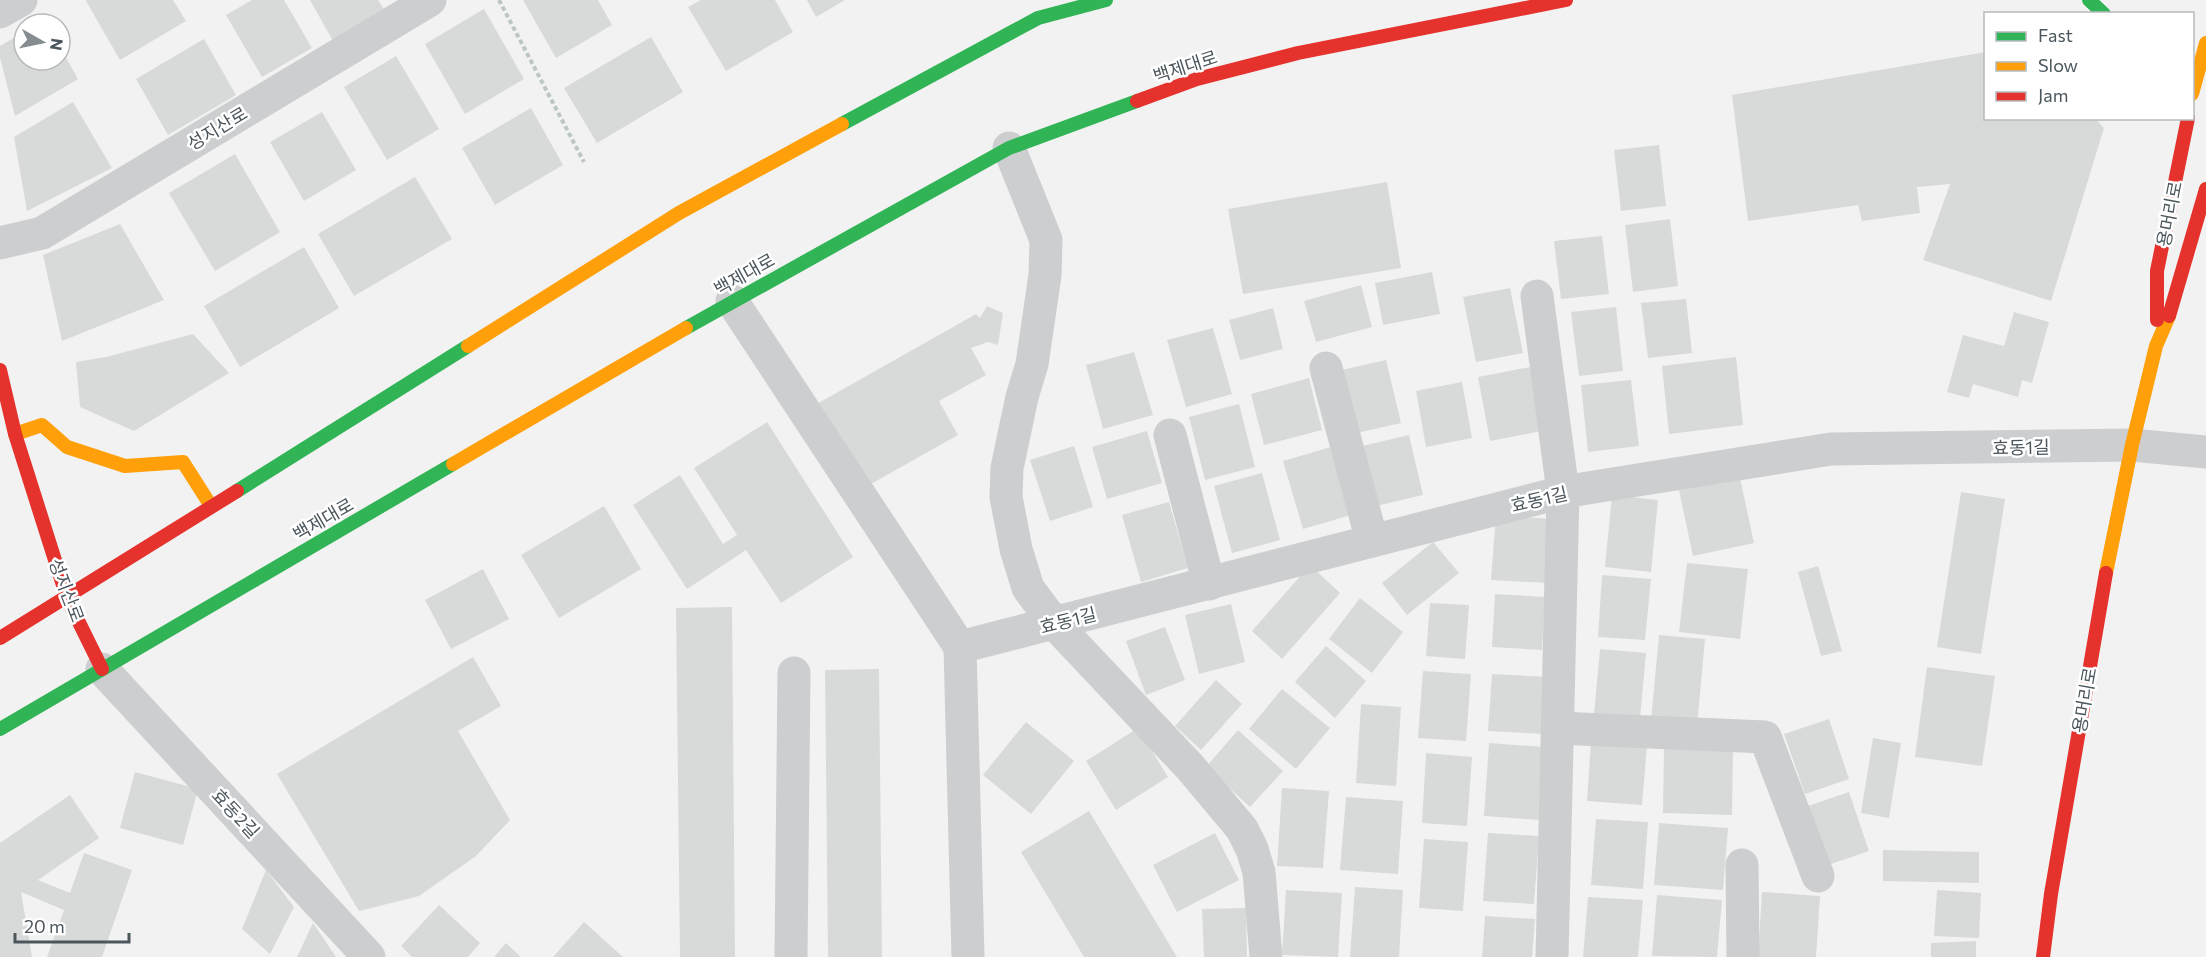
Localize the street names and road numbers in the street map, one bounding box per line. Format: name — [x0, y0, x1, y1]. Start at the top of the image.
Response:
street label: 백제대로 — [1150, 45, 1220, 87]
street label: 성지산로 — [183, 102, 251, 154]
street label: 용머리로 — [2152, 179, 2186, 249]
street label: 백제대로 — [710, 248, 778, 300]
street label: 효동1길 — [1992, 436, 2050, 458]
street label: 효동1길 — [1509, 482, 1569, 516]
street label: 백제대로 — [289, 493, 357, 545]
street label: 성지산로 — [45, 555, 89, 625]
street label: 효동1길 — [1038, 602, 1098, 638]
street label: 용머리로 — [2067, 665, 2101, 735]
street label: 효동2길 — [208, 784, 264, 842]

